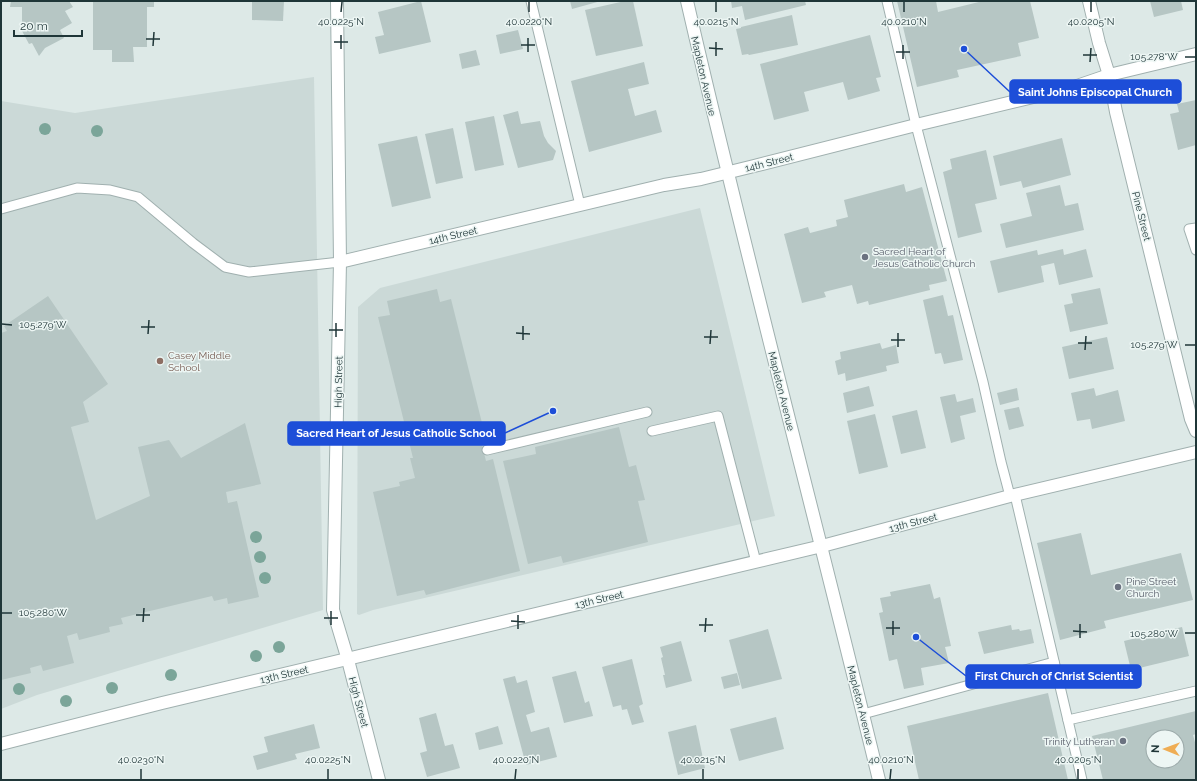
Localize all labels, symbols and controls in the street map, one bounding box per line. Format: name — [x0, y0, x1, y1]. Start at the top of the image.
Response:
scale bar — [14, 12, 82, 38]
text: 40.0225°N — [318, 16, 364, 27]
text: 40.0220°N — [506, 16, 552, 27]
text: 40.0215°N — [694, 16, 738, 27]
text: 40.0210°N — [881, 16, 927, 27]
text: 40.0205°N — [1068, 16, 1114, 27]
text: 20 m — [20, 19, 48, 33]
street label: Mapleton Avenue — [689, 35, 718, 117]
text: 105.278°W — [1130, 51, 1178, 62]
callout: Saint Johns Episcopal Church — [1010, 80, 1181, 103]
text: Saint Johns Episcopal Church — [1018, 86, 1172, 99]
street label: 14th Street — [744, 151, 795, 174]
street label: Pine Street — [1130, 190, 1153, 243]
street label: 14th Street — [428, 224, 479, 246]
place label: Sacred Heart of Jesus Catholic Church — [873, 246, 976, 269]
marker: Sacred Heart of Jesus Catholic Church — [860, 252, 870, 262]
text: 105.279°W — [20, 319, 67, 330]
text: 105.279°W — [1131, 339, 1178, 350]
place label: Casey Middle School — [168, 350, 231, 373]
street label: Mapleton Avenue — [766, 350, 797, 432]
street label: High Street — [333, 355, 344, 408]
marker: Casey Middle School — [155, 356, 165, 366]
callout: Sacred Heart of Jesus Catholic School — [288, 422, 505, 445]
text: Sacred Heart of Jesus Catholic School — [296, 427, 496, 440]
street label: 13th Street — [888, 511, 939, 534]
place label: Pine Street Church — [1126, 576, 1177, 599]
marker: Pine Street Church — [1113, 582, 1123, 592]
street label: 13th Street — [574, 588, 625, 610]
text: 105.280°W — [19, 607, 67, 618]
text: 105.280°W — [1130, 628, 1178, 639]
street label: 13th Street — [259, 663, 310, 685]
street label: Mapleton Avenue — [845, 664, 876, 746]
callout: First Church of Christ Scientist — [966, 665, 1141, 688]
text: First Church of Christ Scientist — [975, 670, 1134, 683]
street label: High Street — [346, 676, 371, 729]
north arrow — [1145, 729, 1185, 769]
place label: Trinity Lutheran — [1043, 736, 1115, 747]
marker: Trinity Lutheran — [1118, 736, 1128, 746]
text: N — [1149, 745, 1162, 753]
text: 40.0230°N — [118, 754, 164, 765]
text: 40.0225°N — [305, 754, 351, 765]
text: 40.0220°N — [493, 754, 539, 765]
text: 40.0215°N — [681, 754, 725, 765]
text: 40.0210°N — [868, 754, 914, 765]
text: 40.0205°N — [1055, 754, 1101, 765]

